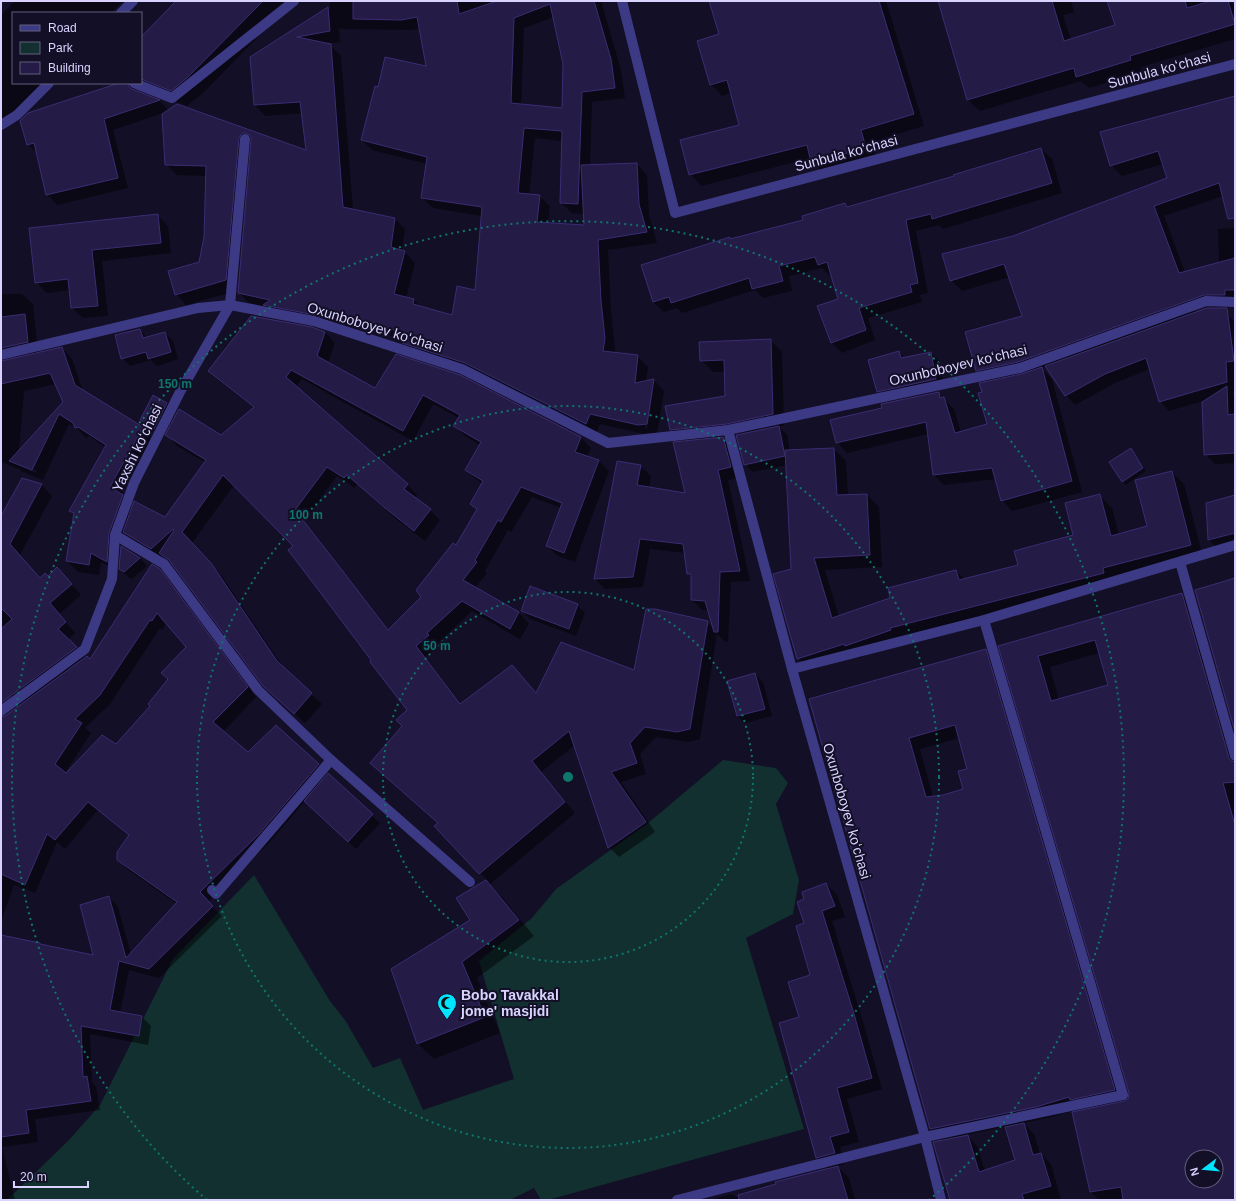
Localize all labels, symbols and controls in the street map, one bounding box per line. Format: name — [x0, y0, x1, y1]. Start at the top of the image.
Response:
legend — [12, 12, 142, 84]
text: Road — [48, 21, 77, 35]
text: Park — [48, 41, 74, 55]
street label: Sunbula koʻchasi — [1106, 49, 1212, 91]
text: Building — [48, 61, 91, 75]
street label: Sunbula koʻchasi — [793, 132, 899, 174]
street label: Oxunboboyev koʻchasi — [305, 299, 445, 355]
street label: Oxunboboyev koʻchasi — [888, 341, 1028, 389]
text: 150 m — [158, 377, 192, 391]
street label: Yaxshi koʻchasi — [109, 402, 165, 494]
text: 100 m — [289, 508, 323, 522]
text: 50 m — [423, 639, 451, 653]
street label: Oxunboboyev koʻchasi — [820, 741, 874, 881]
centre of rings — [561, 770, 575, 784]
place label: Bobo Tavakkal jome' masjidi — [460, 987, 559, 1019]
mosque icon: Bobo Tavakkal jome' masjidi — [436, 992, 458, 1020]
north arrow — [1184, 1149, 1224, 1189]
scale bar — [14, 1163, 88, 1189]
text: N — [1188, 1166, 1201, 1177]
text: 20 m — [20, 1170, 47, 1184]

